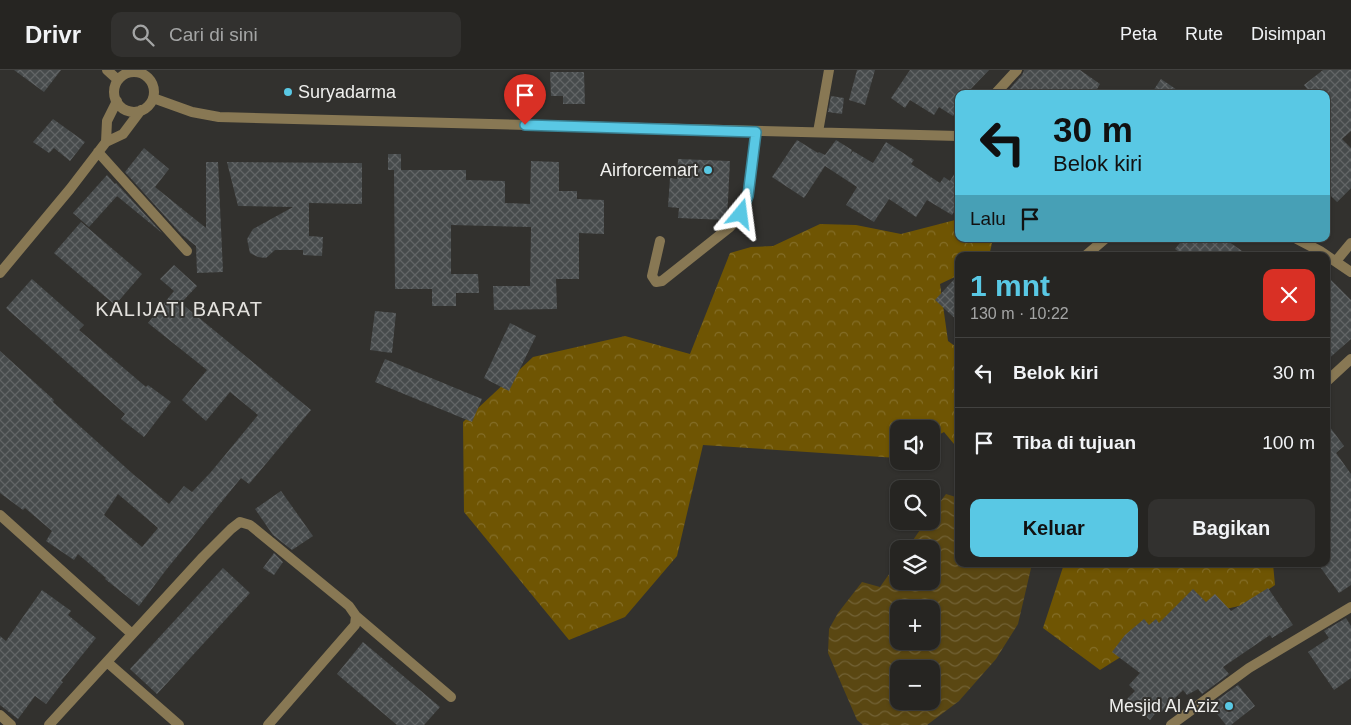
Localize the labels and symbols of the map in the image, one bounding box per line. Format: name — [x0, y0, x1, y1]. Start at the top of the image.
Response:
pin — [504, 74, 546, 125]
place label: Suryadarma — [298, 82, 397, 102]
marker: Suryadarma — [282, 86, 294, 98]
place label: Airforcemart — [600, 160, 698, 180]
marker: Airforcemart — [702, 164, 714, 176]
position arrow — [714, 187, 766, 239]
district label: KALIJATI BARAT — [95, 298, 263, 320]
place label: Mesjid Al Aziz — [1109, 696, 1219, 716]
marker: Mesjid Al Aziz — [1223, 700, 1235, 712]

